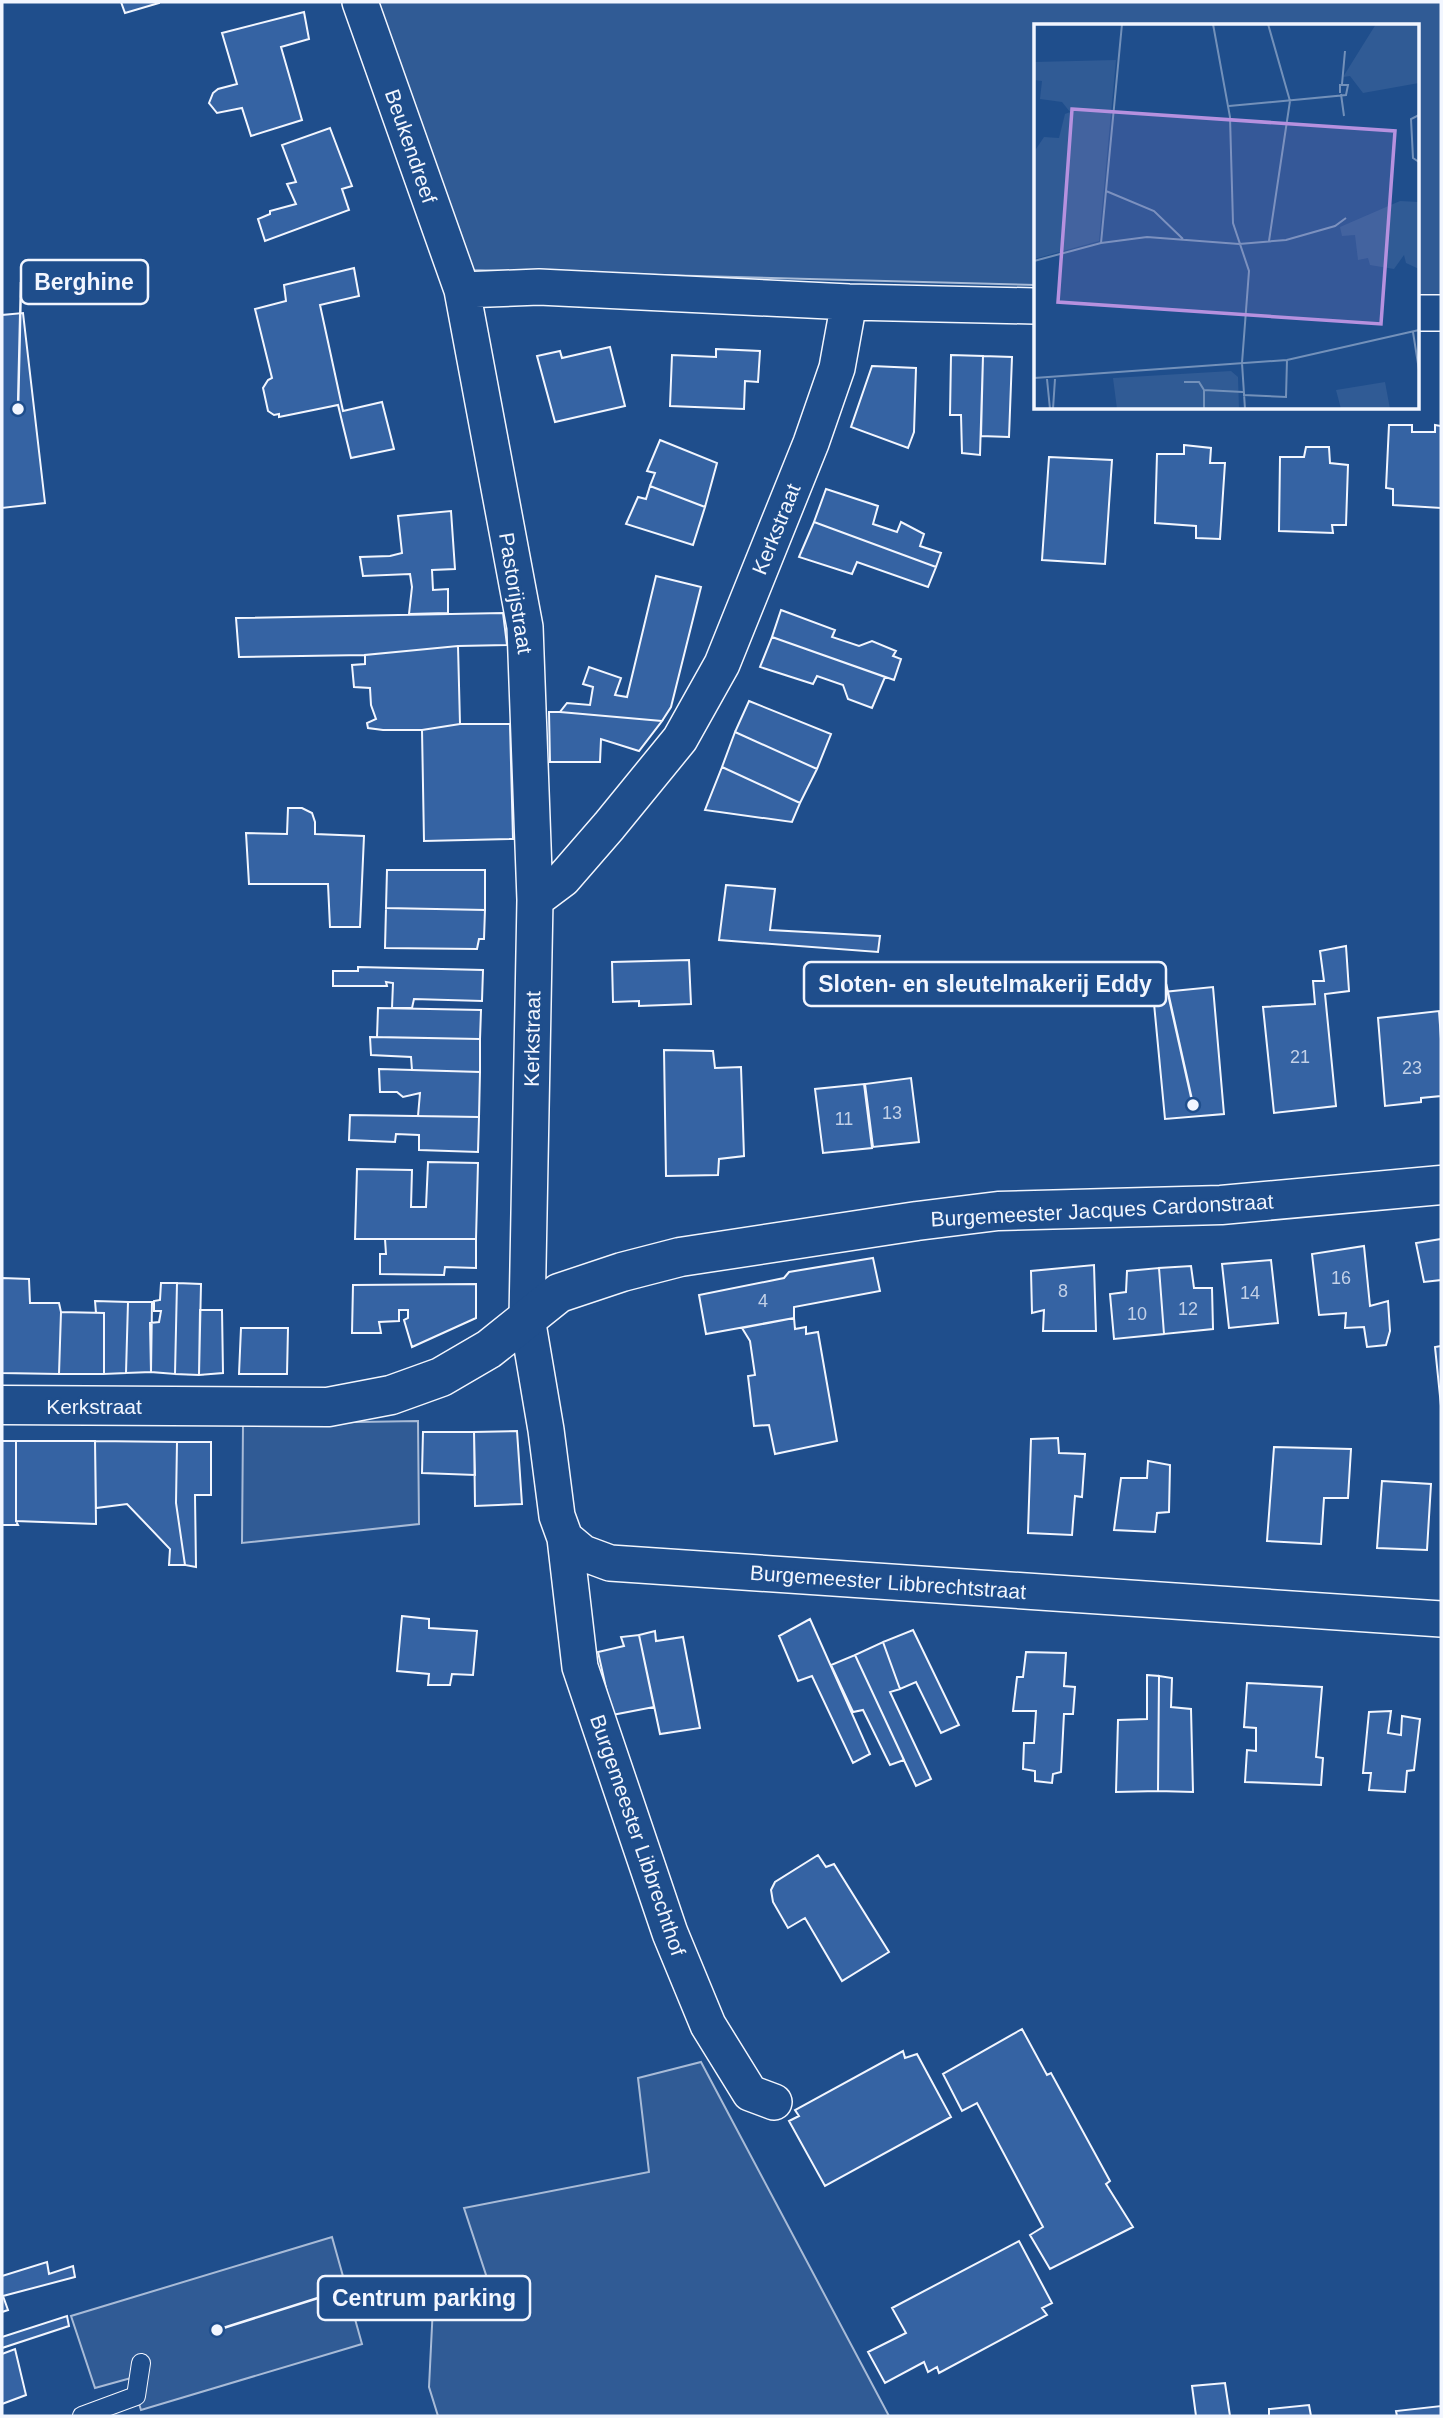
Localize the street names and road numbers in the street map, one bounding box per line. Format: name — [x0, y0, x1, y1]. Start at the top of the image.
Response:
street label: Beukendreef — [381, 86, 441, 206]
street label: Kerkstraat — [747, 480, 805, 578]
street label: Pastorijstraat — [495, 531, 537, 655]
street label: Kerkstraat — [520, 991, 544, 1087]
street label: Burgemeester Jacques Cardonstraat — [930, 1190, 1274, 1230]
street label: Kerkstraat — [46, 1395, 142, 1418]
street label: Burgemeester Libbrechtstraat — [749, 1561, 1027, 1603]
street label: Burgemeester Libbrechthof — [586, 1712, 690, 1959]

